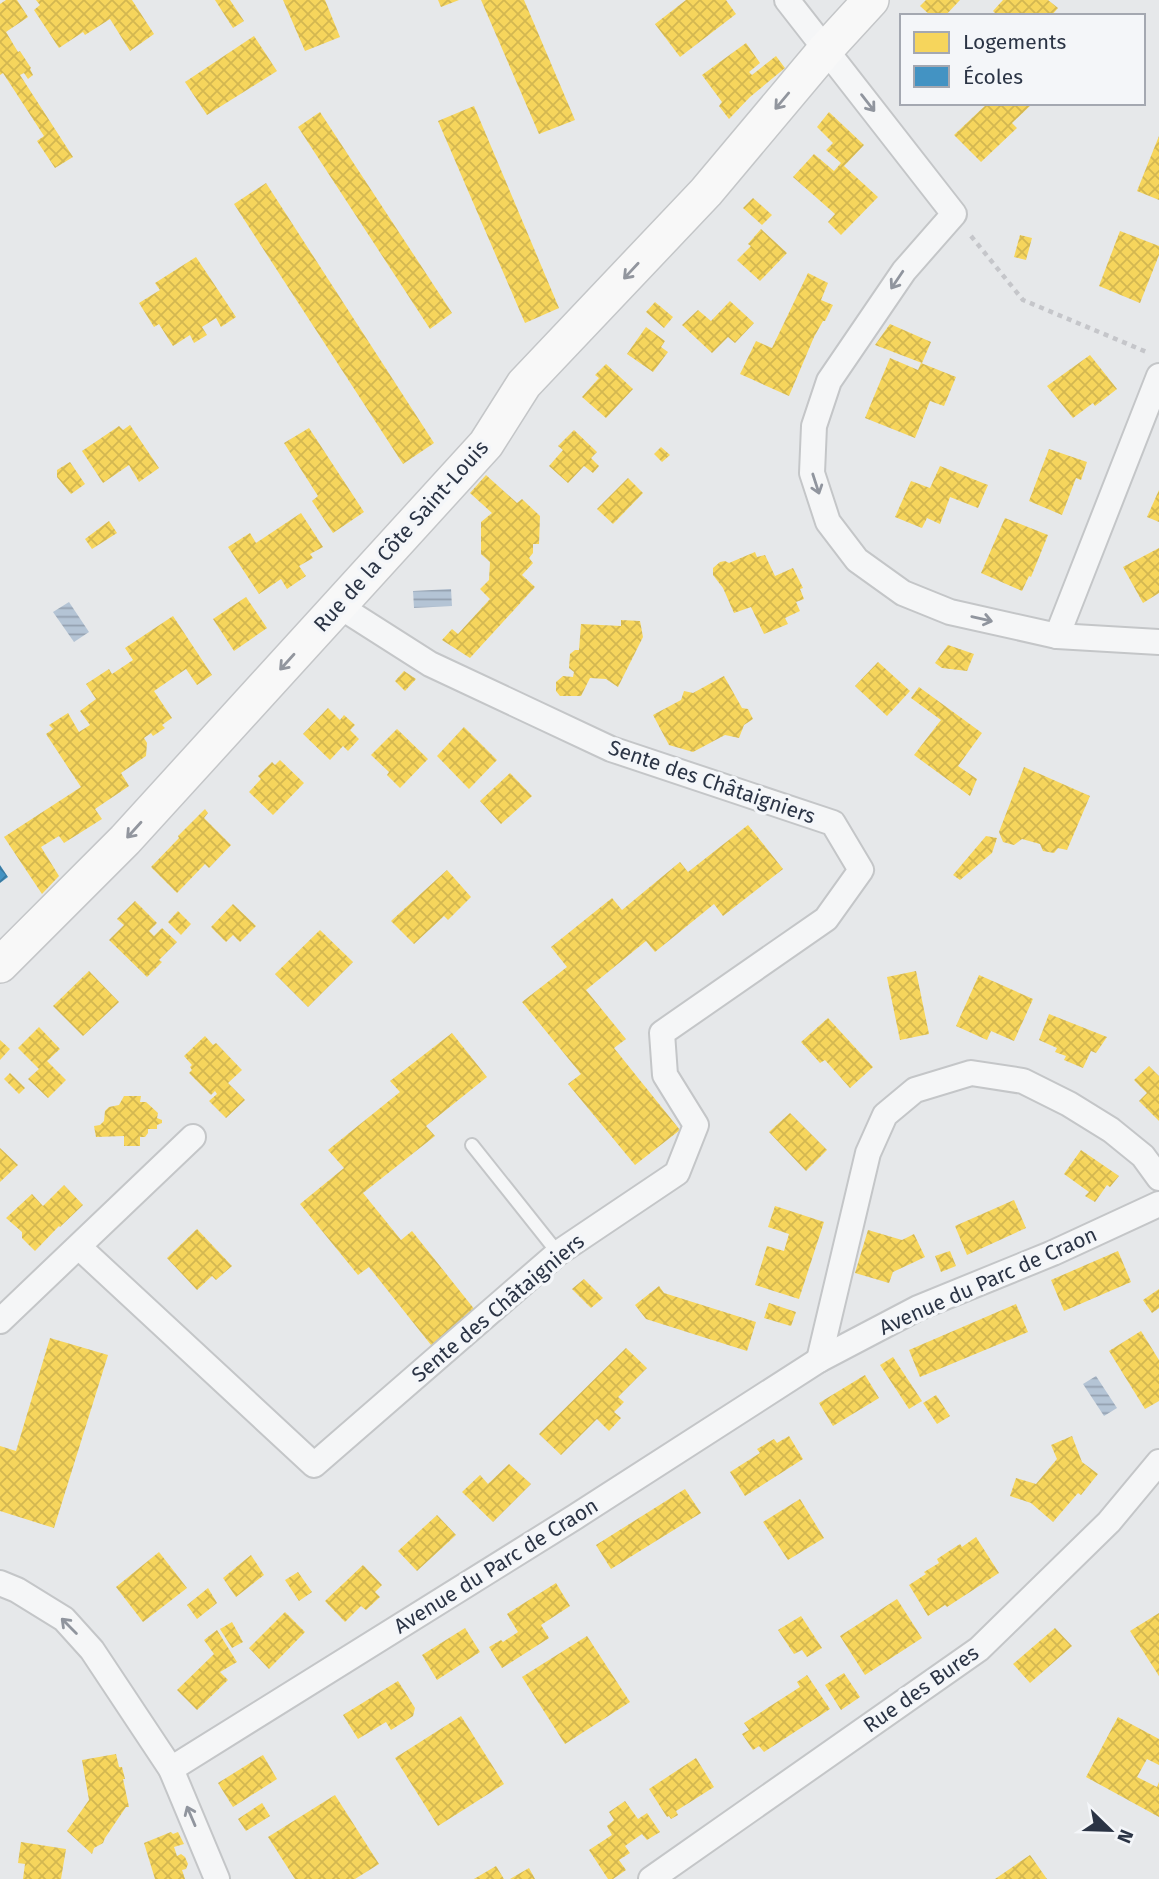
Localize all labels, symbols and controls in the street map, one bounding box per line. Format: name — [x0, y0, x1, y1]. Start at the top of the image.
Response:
legend — [900, 14, 1145, 105]
text: Logements — [963, 29, 1067, 55]
text: Écoles — [963, 64, 1023, 90]
one-way arrow — [774, 92, 790, 110]
one-way arrow — [860, 93, 875, 112]
one-way arrow — [622, 262, 639, 279]
one-way arrow — [890, 270, 904, 289]
street label: Rue de la Côte Saint-Louis — [308, 435, 494, 637]
one-way arrow — [811, 472, 823, 494]
one-way arrow — [970, 614, 992, 627]
one-way arrow — [279, 653, 295, 671]
street label: Sente des Châtaigniers — [605, 734, 819, 830]
one-way arrow — [125, 821, 142, 838]
street label: Avenue du Parc de Craon — [875, 1221, 1101, 1341]
street label: Sente des Châtaigniers — [406, 1228, 590, 1388]
street label: Avenue du Parc de Craon — [389, 1493, 603, 1639]
one-way arrow — [61, 1617, 78, 1634]
street label: Rue des Bures — [858, 1640, 984, 1738]
north arrow — [1075, 1795, 1145, 1865]
one-way arrow — [184, 1806, 197, 1827]
text: N — [1112, 1826, 1138, 1847]

